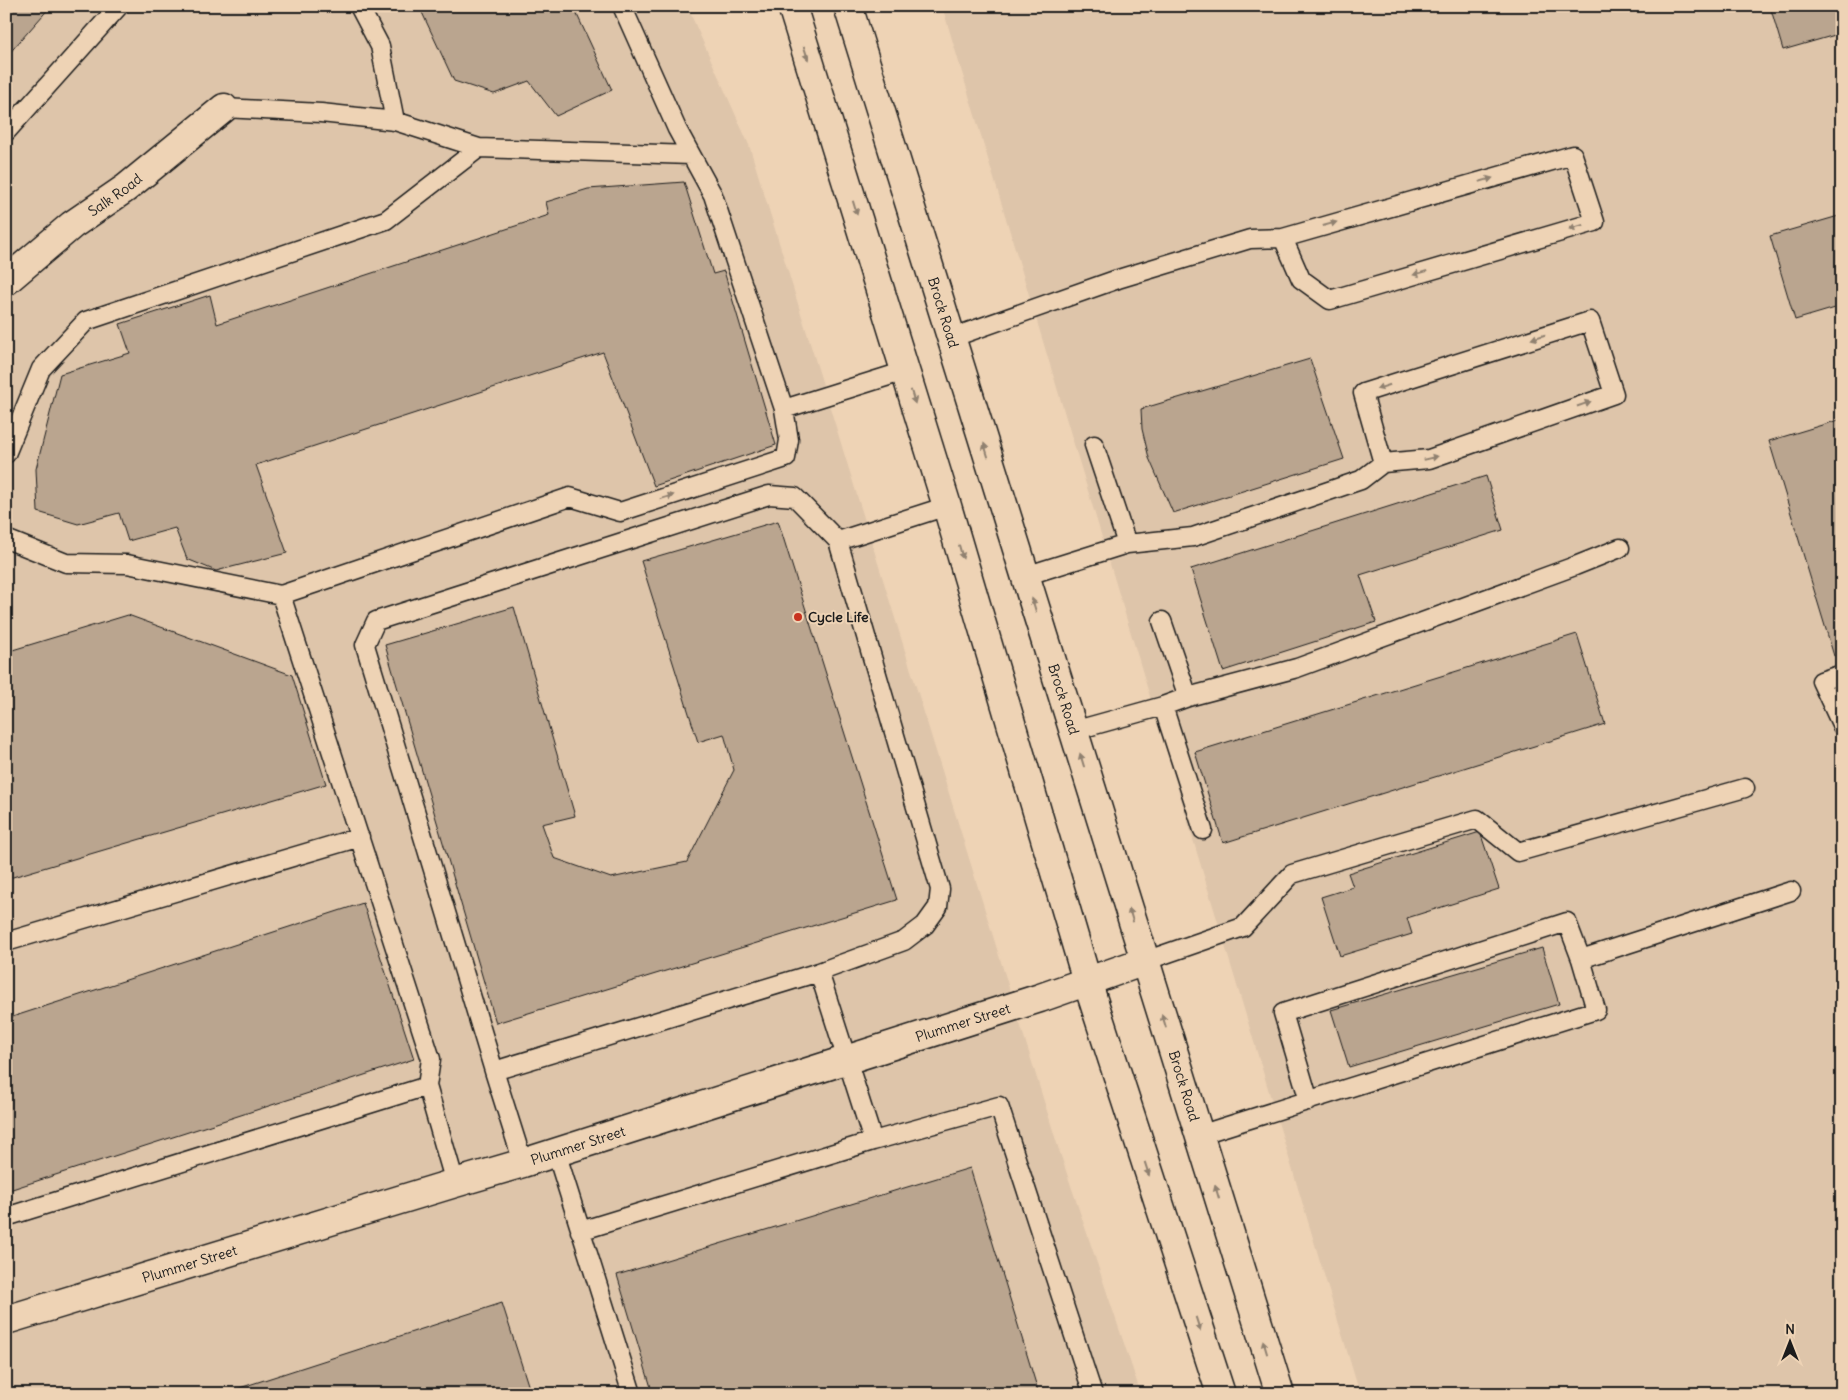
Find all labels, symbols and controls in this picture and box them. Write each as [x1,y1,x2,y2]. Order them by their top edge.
one-way arrow [803,45,811,60]
street label: Salk Road [84,170,146,220]
one-way arrow [1478,175,1493,183]
one-way arrow [851,201,859,216]
one-way arrow [1322,220,1337,228]
one-way arrow [1568,224,1583,232]
one-way arrow [1412,270,1427,278]
street label: Brock Road [924,275,963,350]
one-way arrow [1530,334,1545,342]
one-way arrow [1375,383,1390,391]
one-way arrow [910,389,917,404]
one-way arrow [1577,400,1592,407]
one-way arrow [981,442,989,457]
one-way arrow [1424,454,1439,462]
one-way arrow [659,493,674,500]
one-way arrow [957,545,965,560]
one-way arrow [1029,597,1037,612]
place label: Cycle Life [808,608,869,626]
marker: Cycle Life [792,611,804,623]
street label: Brock Road [1044,662,1083,737]
one-way arrow [1078,752,1086,767]
one-way arrow [1126,907,1134,922]
street label: Plummer Street [913,999,1013,1046]
one-way arrow [1159,1014,1167,1029]
street label: Brock Road [1165,1048,1204,1123]
street label: Plummer Street [528,1122,628,1169]
one-way arrow [1144,1162,1151,1177]
one-way arrow [1213,1184,1221,1199]
street label: Plummer Street [140,1241,240,1287]
one-way arrow [1195,1316,1202,1331]
north arrow [1766,1318,1816,1368]
text: N [1785,1320,1795,1338]
one-way arrow [1261,1340,1269,1355]

